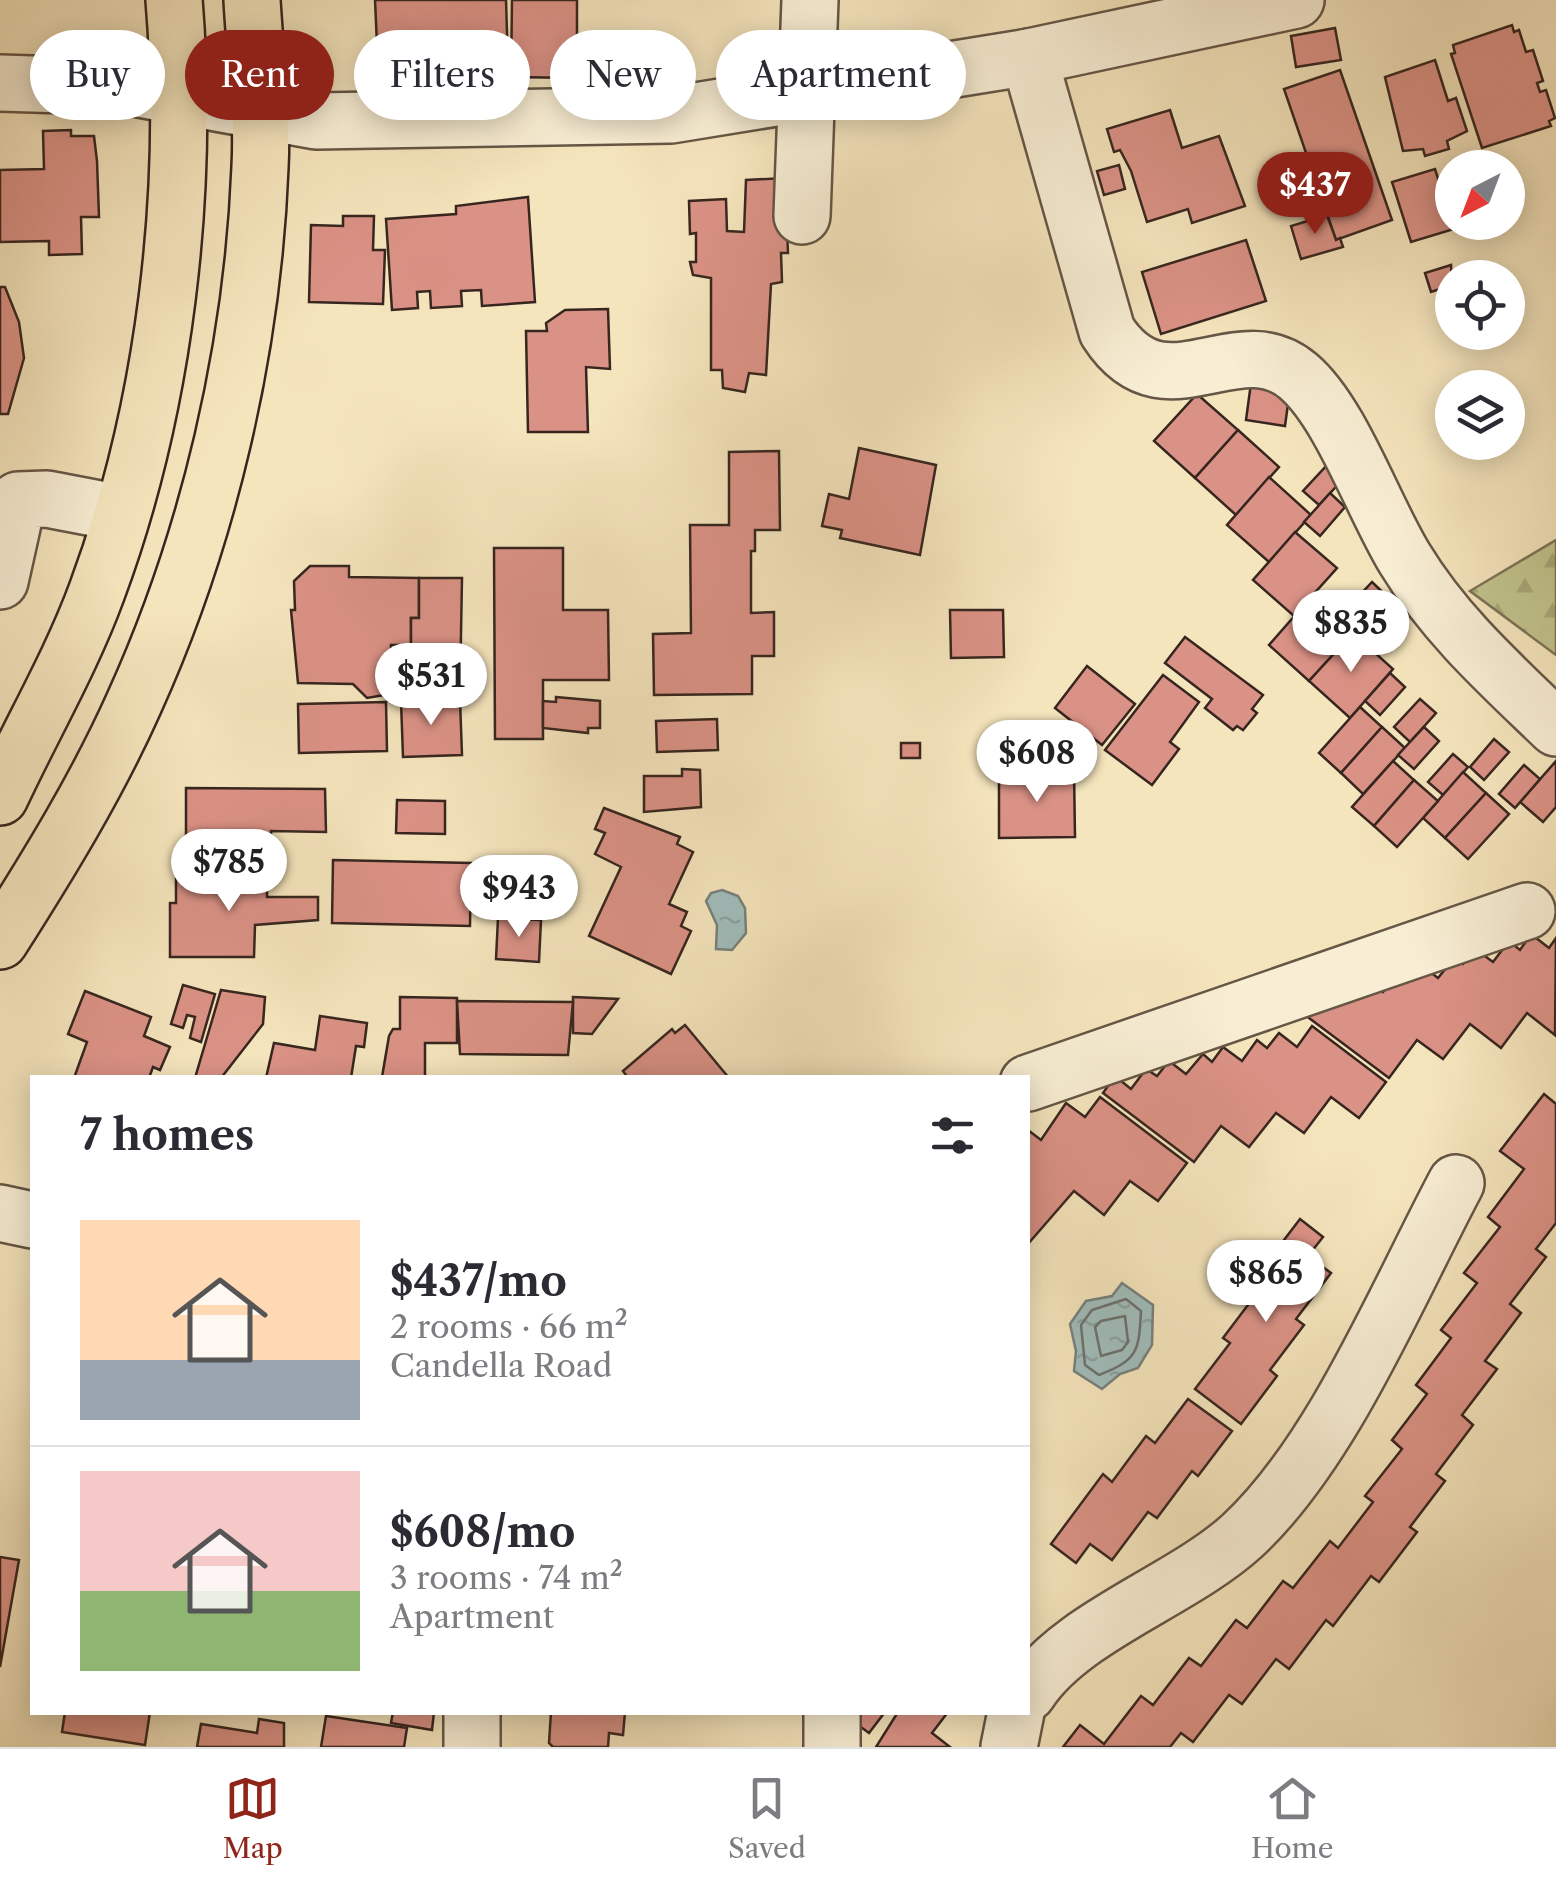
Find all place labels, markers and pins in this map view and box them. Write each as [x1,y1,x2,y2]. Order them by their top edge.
pin: $437 [1256,152,1374,237]
pin: $835 [1292,590,1410,675]
pin: $531 [372,643,490,728]
pin: $608 [978,720,1096,805]
pin: $785 [170,829,288,914]
pin: $943 [460,855,578,940]
pin: $865 [1207,1240,1325,1325]

